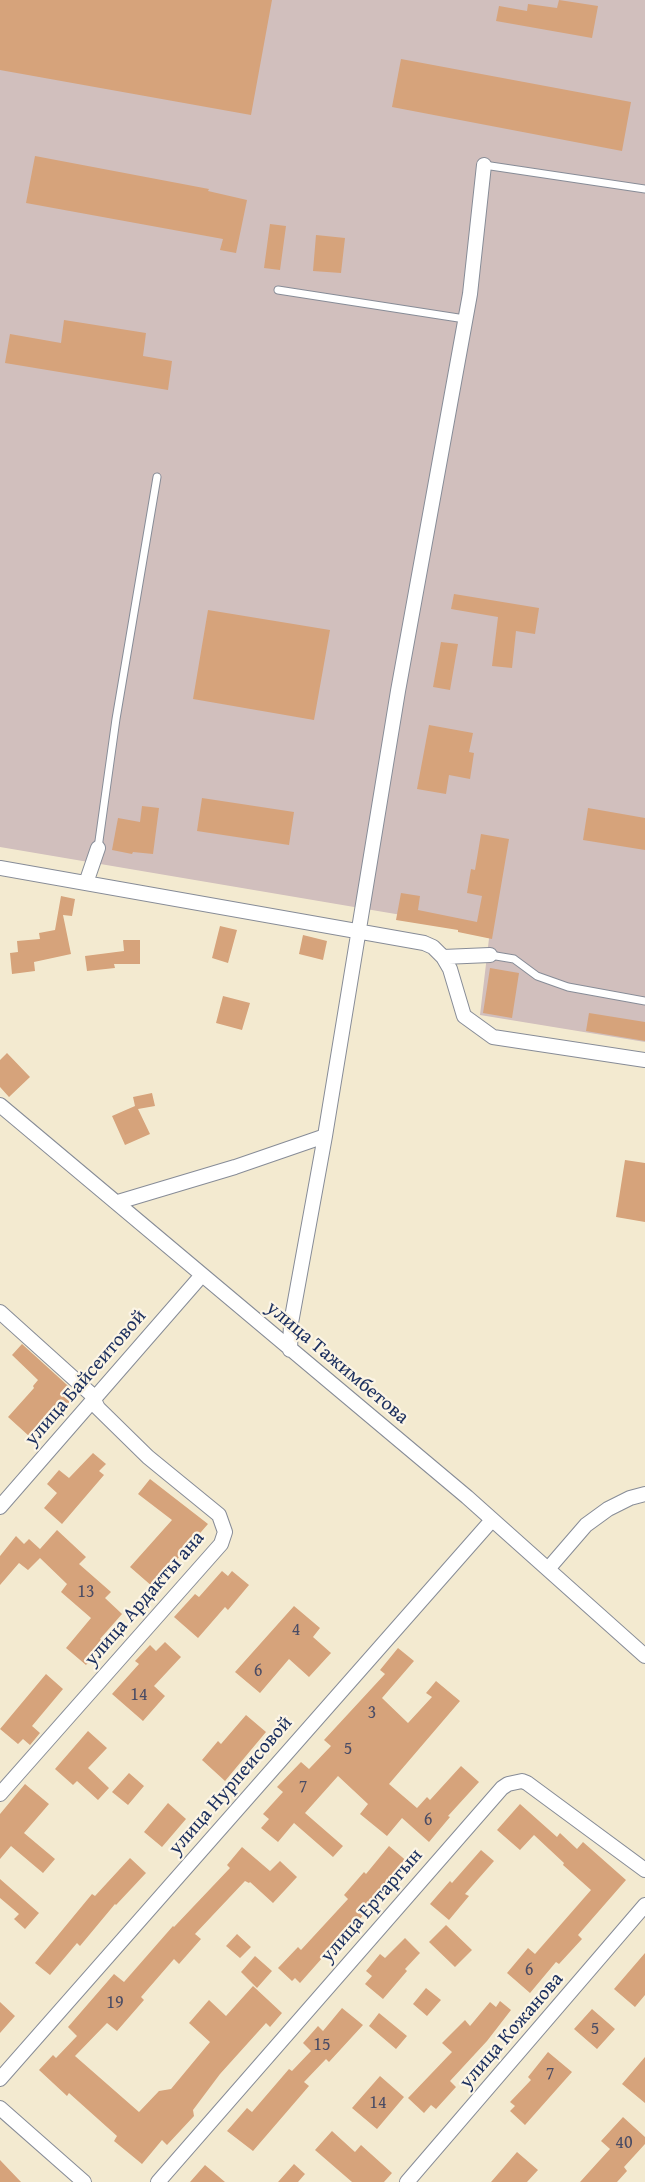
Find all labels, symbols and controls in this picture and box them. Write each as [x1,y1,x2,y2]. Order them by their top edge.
street label: улица Тажимбетова [261,1296,413,1430]
street label: улица Байсеитовой [20,1305,152,1451]
street label: улица Ардакты ана [80,1527,210,1671]
house number: 13 [77,1581,95,1603]
house number: 4 [292,1619,300,1641]
house number: 6 [254,1660,262,1682]
house number: 14 [130,1684,148,1706]
house number: 3 [368,1702,376,1724]
street label: улица Нурпеисовой [164,1712,298,1860]
house number: 5 [344,1738,352,1760]
house number: 7 [299,1776,307,1798]
house number: 6 [424,1809,432,1831]
street label: улица Ертаргын [316,1844,428,1968]
house number: 6 [525,1959,533,1981]
street label: улица Кожанова [455,1968,569,2094]
house number: 19 [106,1992,124,2014]
house number: 5 [591,2018,599,2040]
house number: 15 [313,2034,331,2056]
house number: 7 [546,2063,554,2085]
house number: 14 [369,2092,387,2114]
house number: 40 [615,2132,633,2154]

